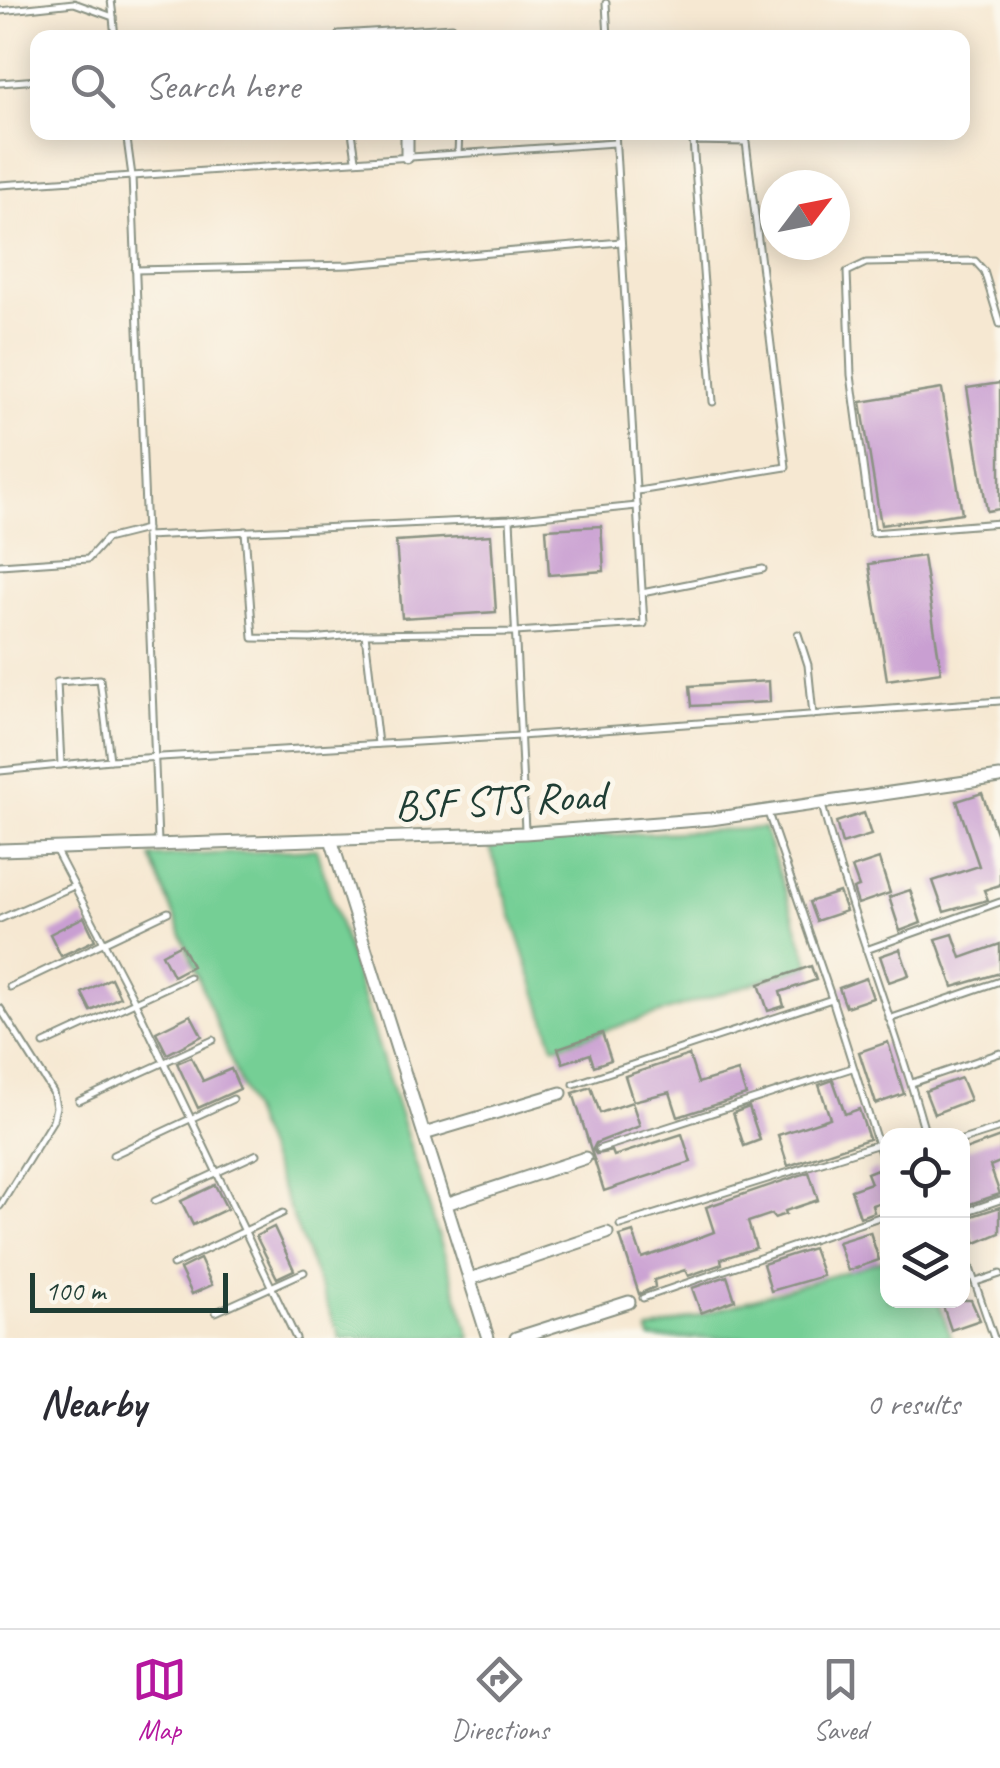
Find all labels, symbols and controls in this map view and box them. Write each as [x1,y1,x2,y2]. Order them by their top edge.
search box [30,30,970,140]
icon: search [65,58,120,113]
text: Search here [145,62,300,109]
north arrow [760,170,850,260]
street label: BSF STS Road [393,768,613,832]
map controls [880,1128,970,1308]
button: locate [880,1128,970,1218]
button: layers [880,1218,970,1308]
scale bar [30,1268,228,1312]
text: 100 m [45,1273,105,1308]
text: Nearby [40,1377,146,1430]
text: 0 results [866,1383,960,1424]
tab: Map [132,1652,187,1747]
tab: Directions [451,1652,549,1747]
tab: Saved [813,1652,868,1747]

